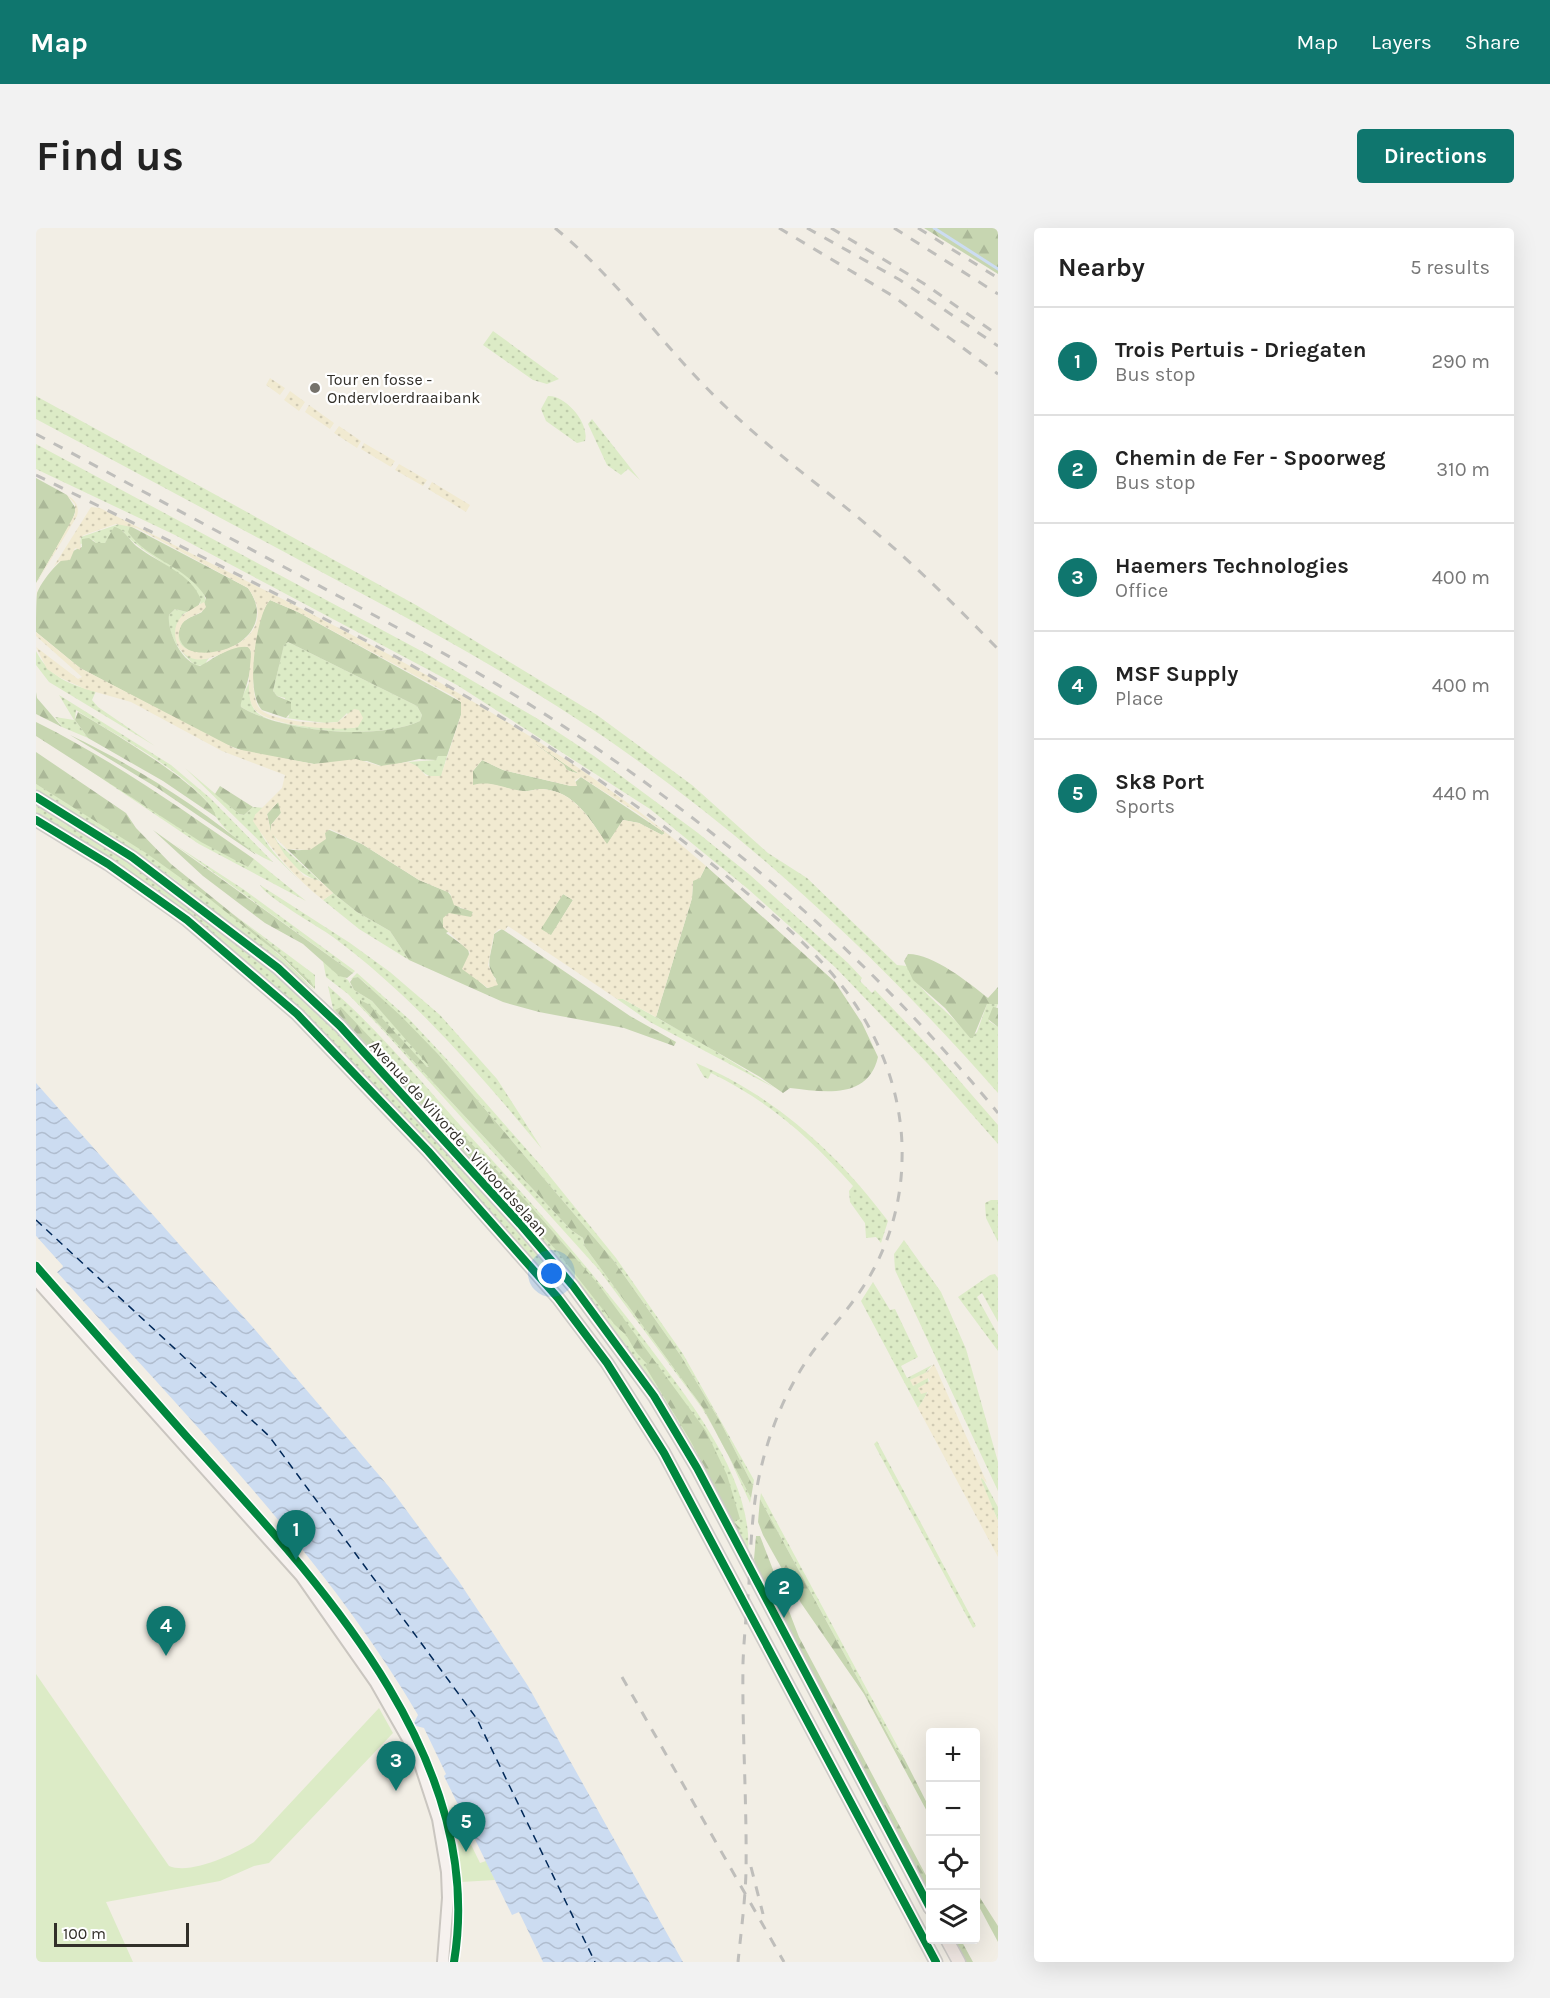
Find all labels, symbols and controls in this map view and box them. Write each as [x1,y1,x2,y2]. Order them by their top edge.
text: Map [30,26,88,59]
text: Map [1296,30,1338,54]
text: Layers [1371,30,1432,54]
text: Share [1465,30,1520,54]
button: Directions [1357,129,1514,183]
text: Find us [36,131,184,181]
text: Nearby [1058,252,1145,283]
text: 5 results [1410,256,1490,279]
text: Trois Pertuis - Driegaten [1115,337,1366,363]
text: 1 [1074,350,1081,373]
text: 290 m [1431,350,1490,373]
text: Bus stop [1115,363,1195,386]
place label: Tour en fosse - Ondervloerdraaibank [327,370,480,407]
marker: Tour en fosse - Ondervloerdraaibank [308,381,322,395]
text: Chemin de Fer - Spoorweg [1115,445,1386,471]
text: 2 [1071,458,1084,481]
text: 310 m [1436,458,1490,481]
text: Bus stop [1115,471,1195,494]
text: Haemers Technologies [1115,553,1349,579]
text: 3 [1071,566,1084,589]
text: 400 m [1432,566,1490,589]
text: Office [1115,579,1168,602]
text: MSF Supply [1115,661,1238,687]
text: 4 [1072,674,1083,697]
text: 400 m [1432,674,1490,697]
text: Place [1115,687,1163,710]
text: Sk8 Port [1115,769,1204,795]
text: 5 [1072,782,1083,805]
text: 440 m [1432,782,1490,805]
text: Sports [1115,795,1175,818]
street label: Avenue de Vilvorde - Vilvoordselaan [366,1036,552,1240]
your location [537,1259,566,1288]
pin: 1 [276,1510,316,1560]
pin: 2 [764,1568,804,1618]
pin: 4 [146,1606,186,1656]
map controls [926,1728,980,1944]
button: + [926,1728,980,1782]
pin: 3 [376,1742,416,1791]
button: − [926,1782,980,1836]
pin: 5 [446,1802,486,1852]
button: locate [926,1836,980,1890]
button: layers [926,1890,980,1944]
scale bar [54,1920,189,1948]
text: 100 m [63,1924,106,1943]

